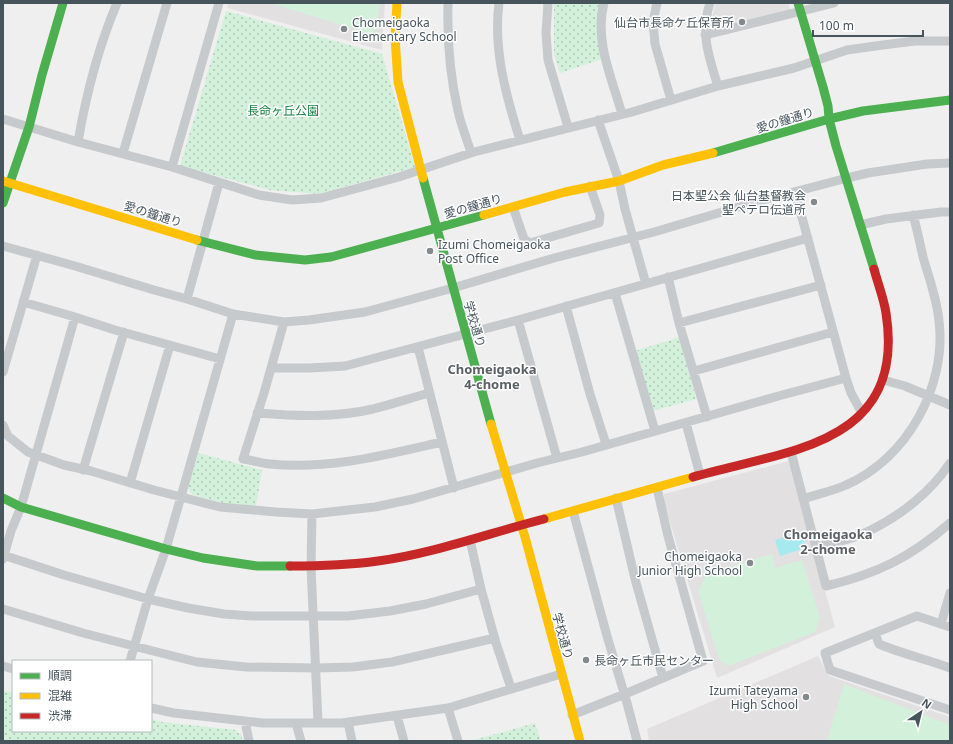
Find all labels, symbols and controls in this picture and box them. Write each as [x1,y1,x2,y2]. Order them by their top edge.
scale bar [813,12,923,38]
place label: Chomeigaoka Elementary School [352,14,457,45]
place label: 仙台市長命ケ丘保育所 [614,14,734,31]
marker: 仙台市長命ケ丘保育所 [737,17,747,27]
text: 100 m [819,17,854,34]
marker: Chomeigaoka Elementary School [339,24,349,34]
park label: 長命ヶ丘公園 [247,102,319,119]
street label: 愛の鐘通り [754,103,816,137]
place label: 日本聖公会 仙台基督教会 聖ペテロ伝道所 [671,187,806,218]
street label: 愛の鐘通り [442,190,504,222]
street label: 愛の鐘通り [122,197,184,231]
marker: 日本聖公会 仙台基督教会 聖ペテロ伝道所 [809,197,819,207]
place label: Izumi Chomeigaoka Post Office [438,236,550,267]
marker: Izumi Chomeigaoka Post Office [425,246,435,256]
street label: 学校通り [460,299,490,349]
district label: Chomeigaoka 4-chome [447,360,537,393]
district label: Chomeigaoka 2-chome [783,525,873,558]
place label: Chomeigaoka Junior High School [637,548,742,579]
marker: Chomeigaoka Junior High School [745,558,755,568]
street label: 学校通り [549,611,577,661]
place label: 長命ヶ丘市民センター [594,652,714,669]
marker: 長命ヶ丘市民センター [581,655,591,665]
legend [12,660,152,732]
text: 順調 [48,667,72,684]
place label: Izumi Tateyama High School [709,682,798,713]
text: 混雑 [48,687,72,704]
marker: Izumi Tateyama High School [801,692,811,702]
north arrow [901,692,941,732]
text: N [919,695,935,712]
text: 渋滞 [48,707,72,724]

